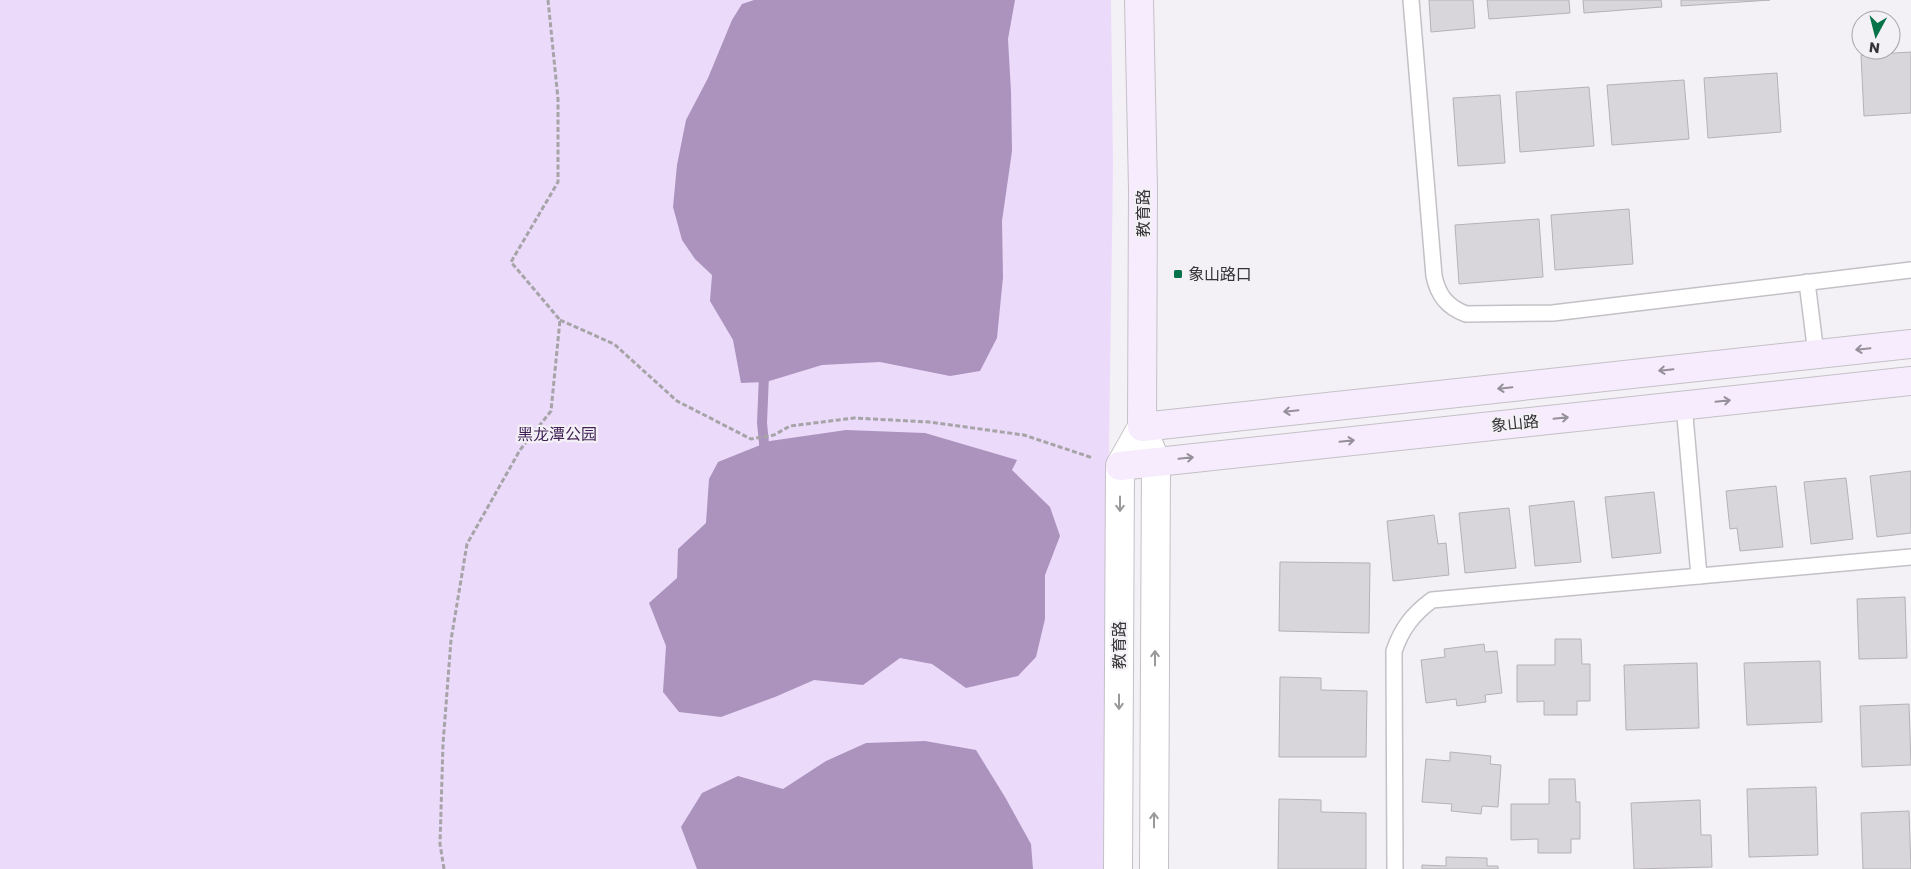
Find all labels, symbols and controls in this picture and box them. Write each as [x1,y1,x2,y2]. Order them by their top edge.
north arrow [1851,10,1901,60]
text: N [1868,37,1881,58]
street label: 教育路 [1132,189,1155,237]
place label: 象山路口 [1188,263,1252,286]
marker: 象山路口 [1172,268,1184,280]
one-way arrow [1855,344,1871,354]
one-way arrow [1658,365,1674,375]
one-way arrow [1497,383,1513,393]
one-way arrow [1714,396,1730,406]
one-way arrow [1283,406,1299,416]
street label: 象山路 [1490,410,1540,437]
one-way arrow [1553,413,1569,423]
park label: 黑龙潭公园 [517,423,597,446]
one-way arrow [1339,436,1355,446]
one-way arrow [1177,454,1193,463]
one-way arrow [1115,496,1125,512]
street label: 教育路 [1108,621,1131,669]
one-way arrow [1150,650,1160,666]
one-way arrow [1114,694,1124,710]
one-way arrow [1149,813,1159,829]

